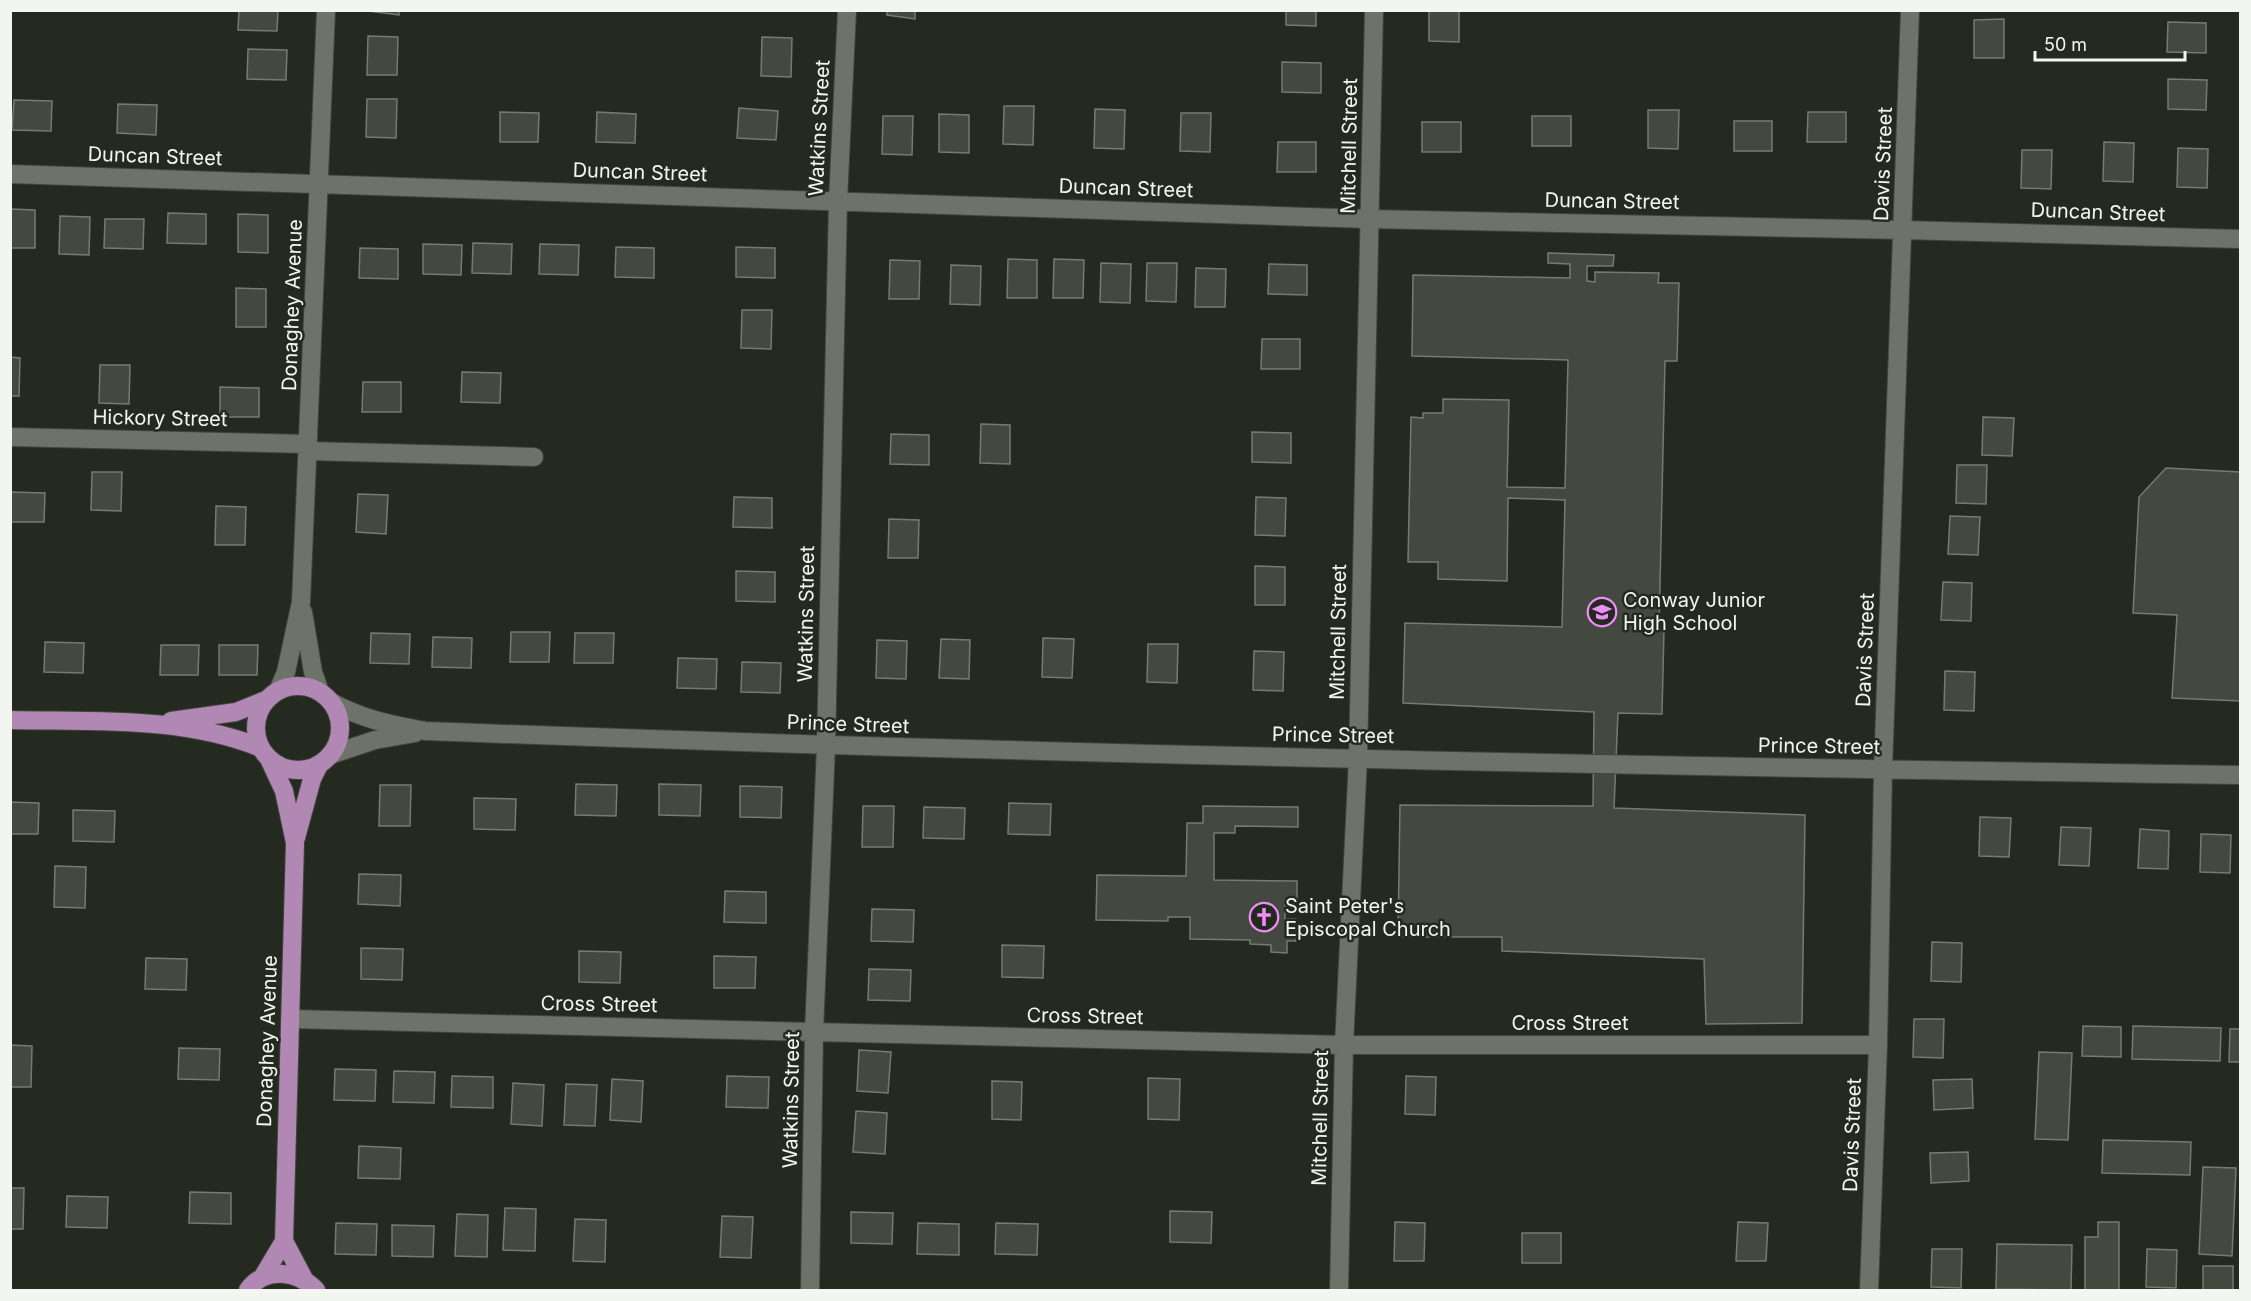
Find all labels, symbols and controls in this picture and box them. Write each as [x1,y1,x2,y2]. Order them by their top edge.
scale bar [2035,24,2185,62]
text: 50 m [2044,34,2087,55]
street label: Watkins Street [803,59,835,197]
street label: Mitchell Street [1336,77,1362,214]
street label: Davis Street [1869,106,1897,221]
street label: Duncan Street [87,142,223,170]
street label: Duncan Street [572,158,708,186]
street label: Duncan Street [1058,174,1194,202]
street label: Duncan Street [1544,188,1680,214]
street label: Duncan Street [2030,198,2166,226]
street label: Donaghey Avenue [277,219,307,391]
street label: Hickory Street [92,405,228,431]
street label: Watkins Street [793,545,819,683]
street label: Mitchell Street [1325,563,1351,700]
place label: Conway Junior High School [1623,588,1765,635]
street label: Davis Street [1851,592,1879,707]
school or university icon: Conway Junior High School [1586,596,1618,628]
street label: Prince Street [786,710,910,738]
street label: Prince Street [1272,722,1395,748]
street label: Prince Street [1758,733,1881,759]
place label: Saint Peter's Episcopal Church [1285,894,1451,941]
church icon: Saint Peter's Episcopal Church [1248,901,1280,933]
street label: Donaghey Avenue [252,955,282,1127]
street label: Cross Street [540,991,658,1017]
street label: Cross Street [1026,1003,1144,1029]
street label: Cross Street [1512,1011,1629,1035]
street label: Watkins Street [778,1031,804,1169]
street label: Mitchell Street [1307,1049,1333,1186]
street label: Davis Street [1838,1077,1866,1192]

